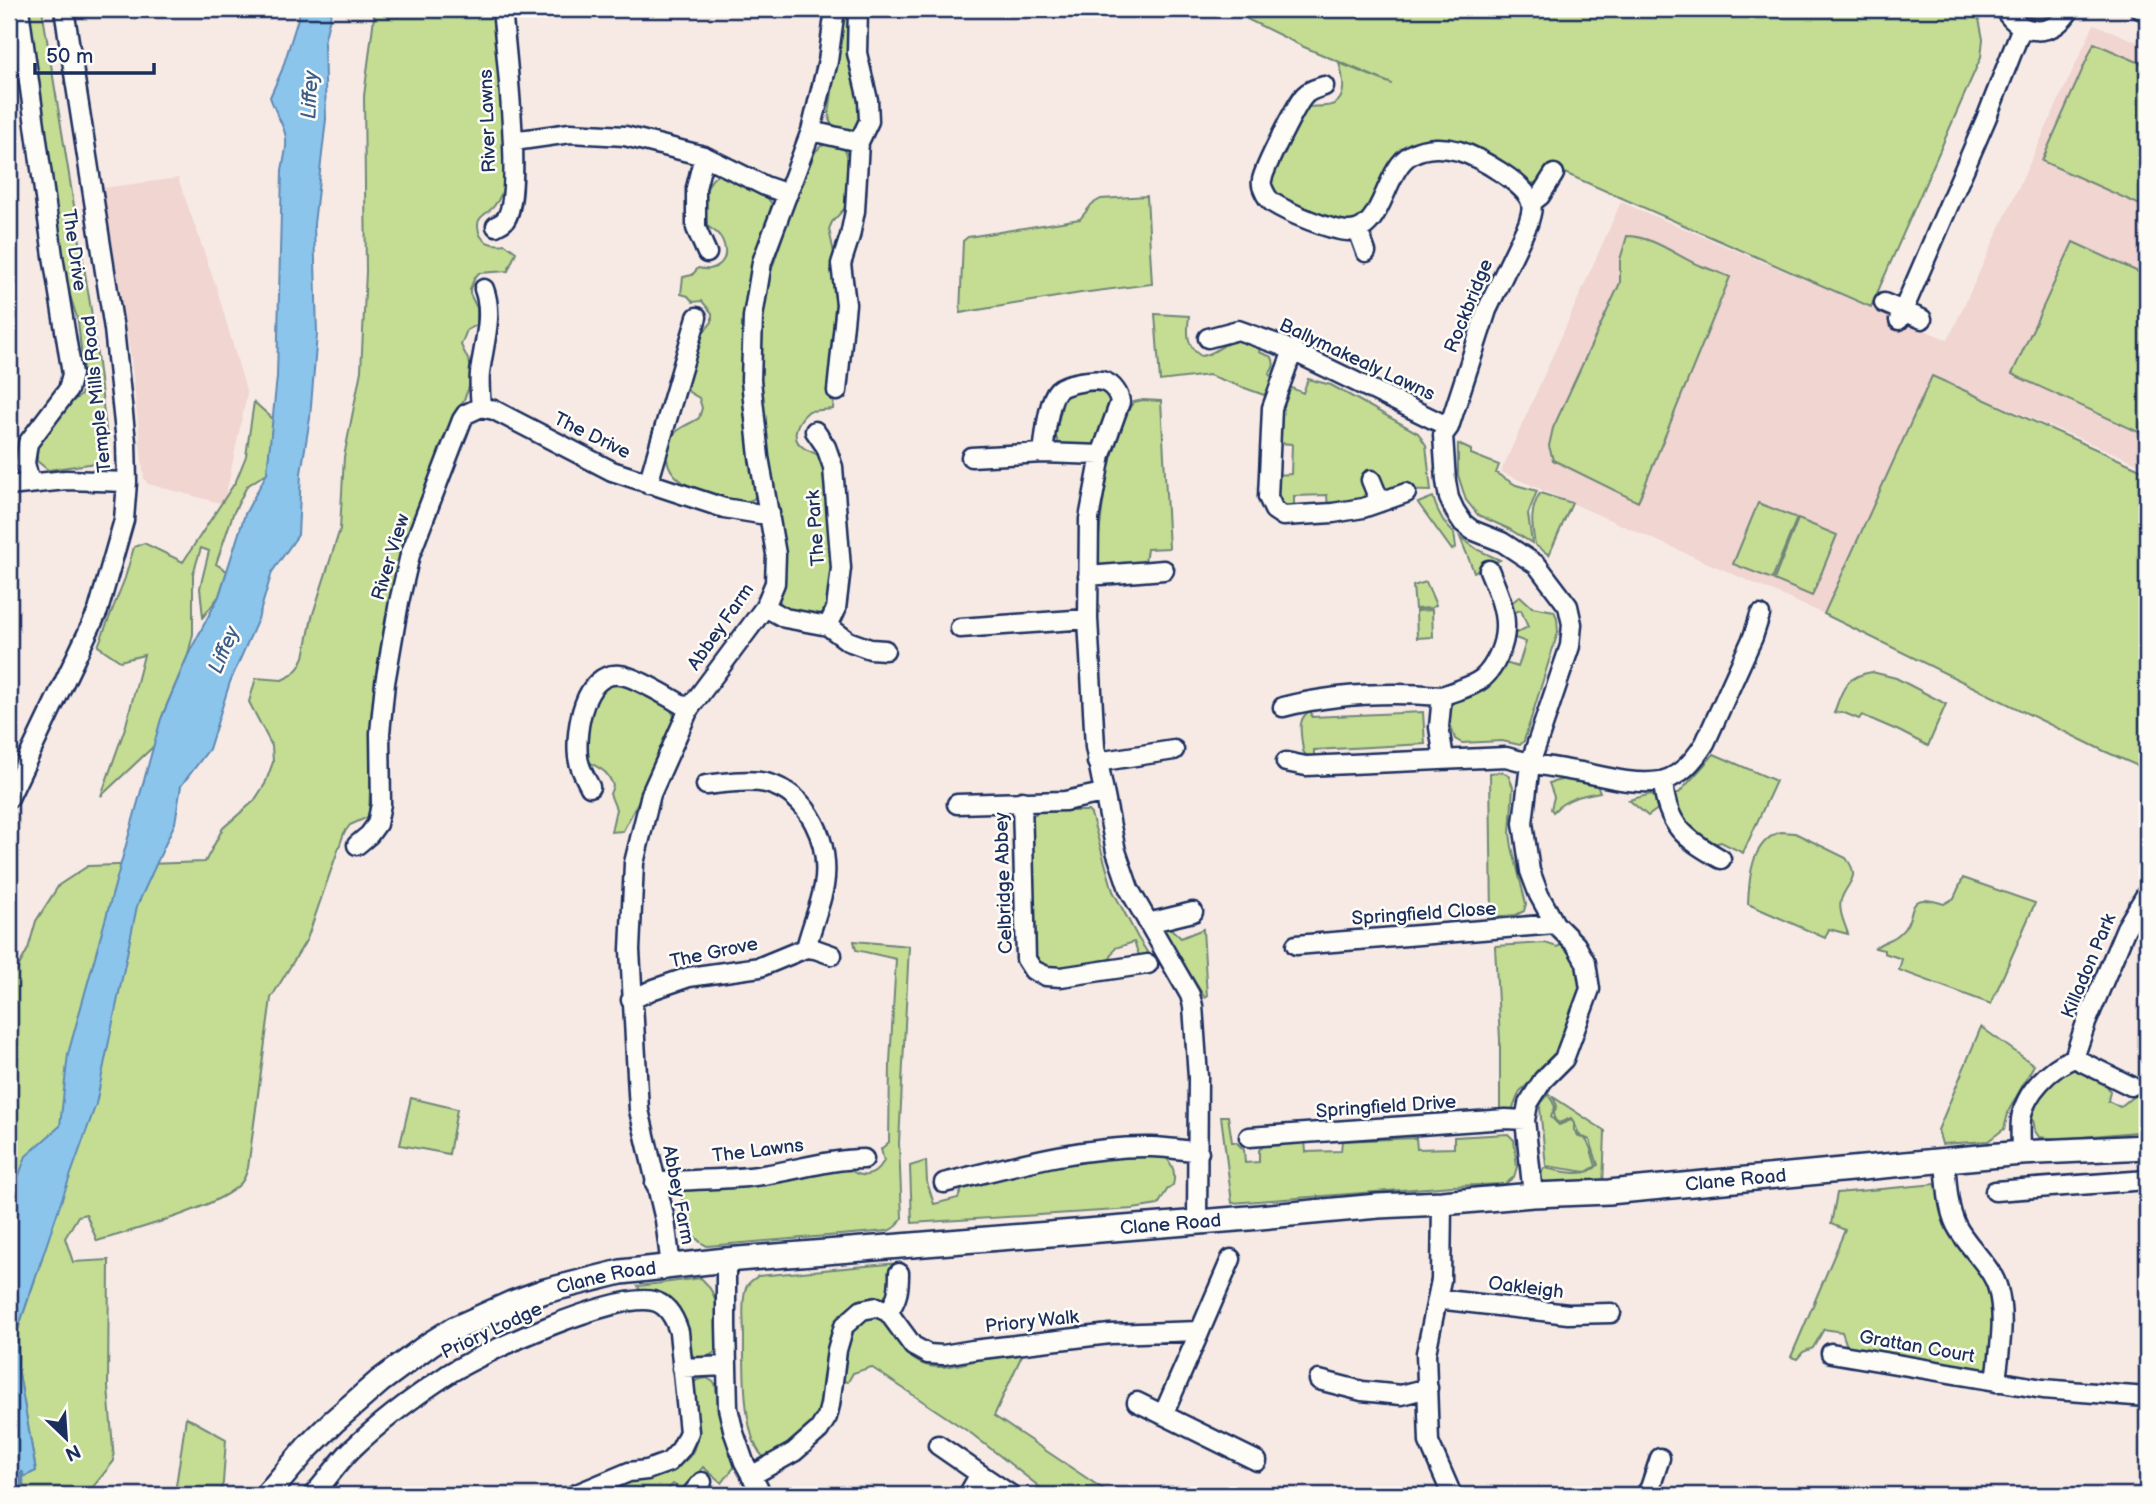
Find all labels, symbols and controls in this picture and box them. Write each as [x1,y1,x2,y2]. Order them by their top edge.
scale bar [35,32,154,76]
text: 50 m [46,44,93,69]
water label: Liffey [296,69,324,120]
street label: River Lawns [475,69,501,173]
street label: The Drive [57,208,91,292]
street label: Rockbridge [1440,256,1498,356]
street label: Temple Mills Road [77,314,117,474]
street label: Ballymakealy Lawns [1276,314,1438,406]
street label: The Drive [550,408,634,464]
street label: The Park [802,489,830,567]
street label: River View [367,511,415,603]
street label: Abbey Farm [683,579,759,675]
water label: Liffey [203,622,245,677]
street label: Celbridge Abbey [990,811,1018,954]
street label: Springfield Close [1351,897,1497,931]
street label: Killadon Park [2057,910,2122,1022]
street label: The Grove [668,932,760,974]
street label: Springfield Drive [1315,1091,1457,1123]
street label: The Lawns [711,1134,805,1168]
street label: Abbey Farm [657,1143,699,1247]
street label: Clane Road [1684,1164,1787,1196]
street label: Clane Road [1119,1209,1222,1240]
street label: Clane Road [554,1257,657,1299]
street label: Oakleigh [1487,1272,1565,1304]
street label: Priory Lodge [438,1298,546,1364]
street label: Priory Walk [984,1306,1081,1338]
street label: Grattan Court [1857,1326,1977,1368]
north arrow [32,1402,102,1472]
text: N [61,1439,84,1465]

